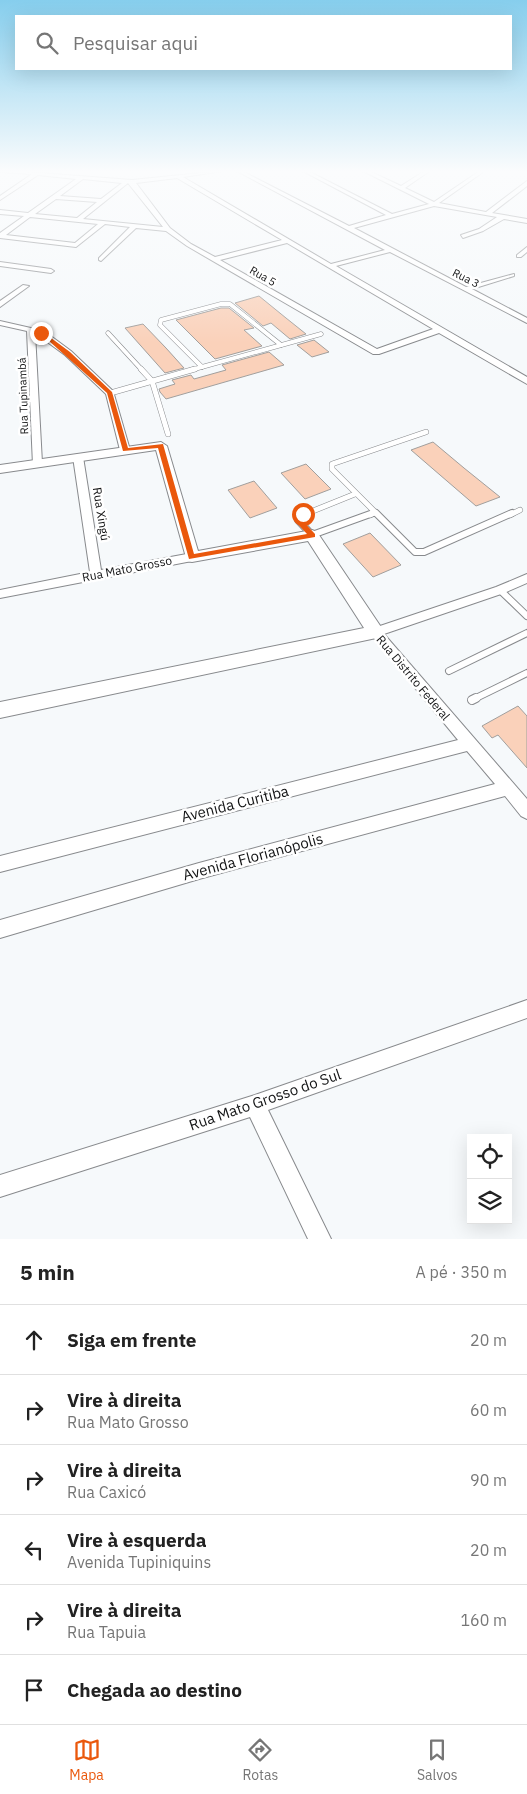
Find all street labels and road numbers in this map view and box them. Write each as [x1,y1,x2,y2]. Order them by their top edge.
street label: Rua 5 [247,263,279,289]
street label: Rua 3 [450,265,482,291]
street label: Rua Tupinambá [15,357,31,435]
street label: Rua Xingú [90,486,113,542]
street label: Rua Mato Grosso [81,552,173,585]
street label: Rua Distrito Federal [373,632,453,723]
street label: Avenida Curitiba [179,781,291,826]
street label: Avenida Florianópolis [181,829,325,884]
street label: Rua Mato Grosso do Sul [186,1065,343,1135]

